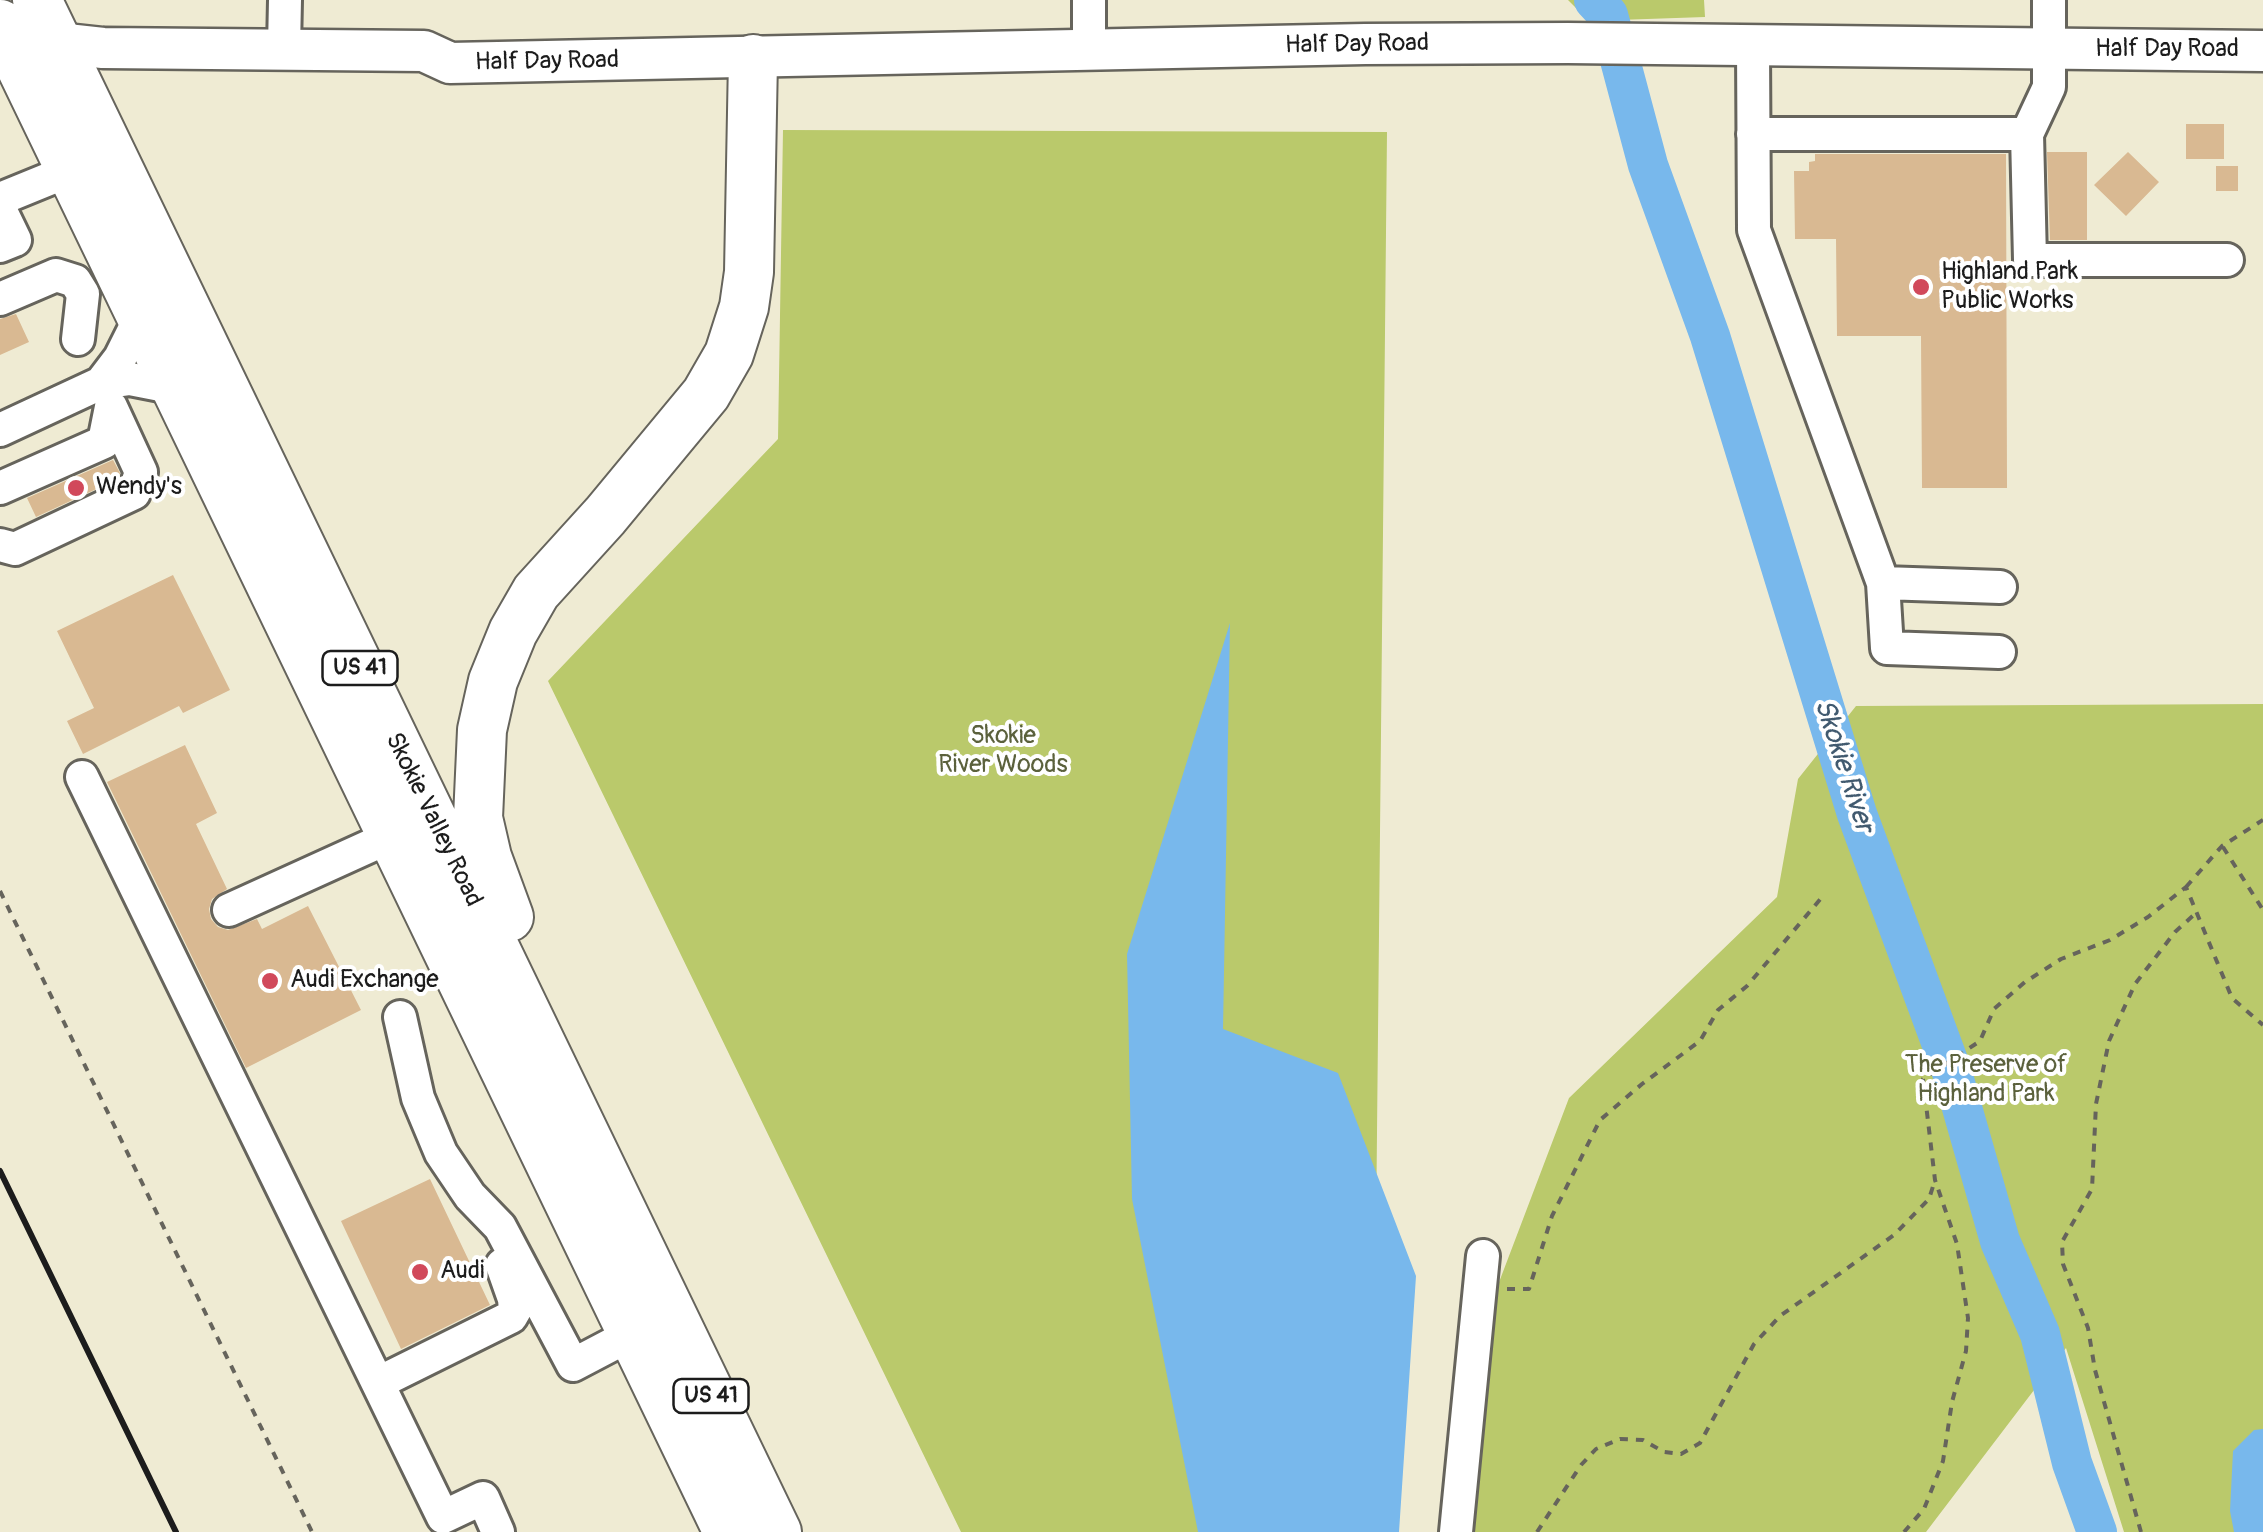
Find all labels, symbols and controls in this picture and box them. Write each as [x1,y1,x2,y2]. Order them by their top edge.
street label: Half Day Road [1285,29,1429,61]
street label: Half Day Road [2095,35,2239,65]
street label: Half Day Road [475,46,619,78]
place label: Highland Park Public Works [1941,258,2078,317]
marker: Highland Park Public Works [1910,276,1932,298]
place label: Wendy's [96,473,182,503]
marker: Wendy's [65,477,87,499]
road number: US 41 [322,651,398,685]
water label: Skokie River [1806,695,1880,837]
park label: Skokie River Woods [938,722,1068,781]
street label: Skokie Valley Road [378,728,488,912]
place label: Audi Exchange [290,966,439,996]
marker: Audi Exchange [259,970,281,992]
park label: The Preserve of Highland Park [1905,1051,2067,1110]
place label: Audi [440,1257,484,1287]
marker: Audi [409,1261,431,1283]
road number: US 41 [674,1379,748,1413]

